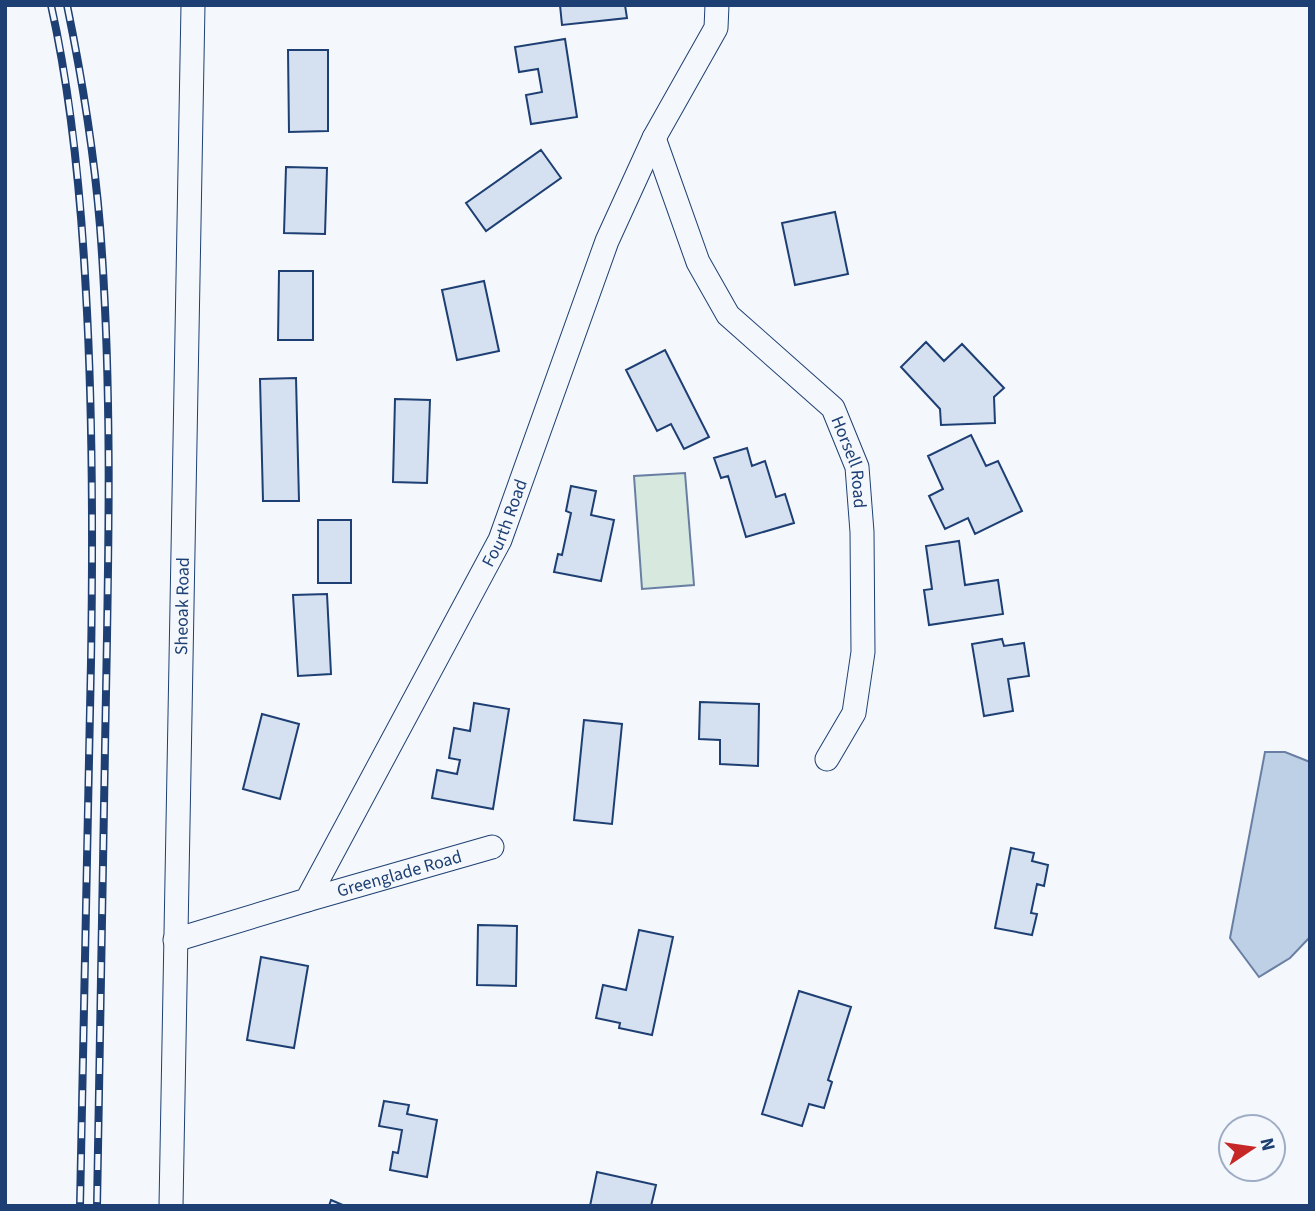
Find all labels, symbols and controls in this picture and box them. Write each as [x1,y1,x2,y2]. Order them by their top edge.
street label: Horsell Road [825,412,872,509]
street label: Fourth Road [476,476,534,571]
street label: Sheoak Road [169,557,196,655]
street label: Greenglade Road [334,844,465,904]
north arrow [1217,1113,1287,1183]
text: N [1253,1135,1282,1154]

